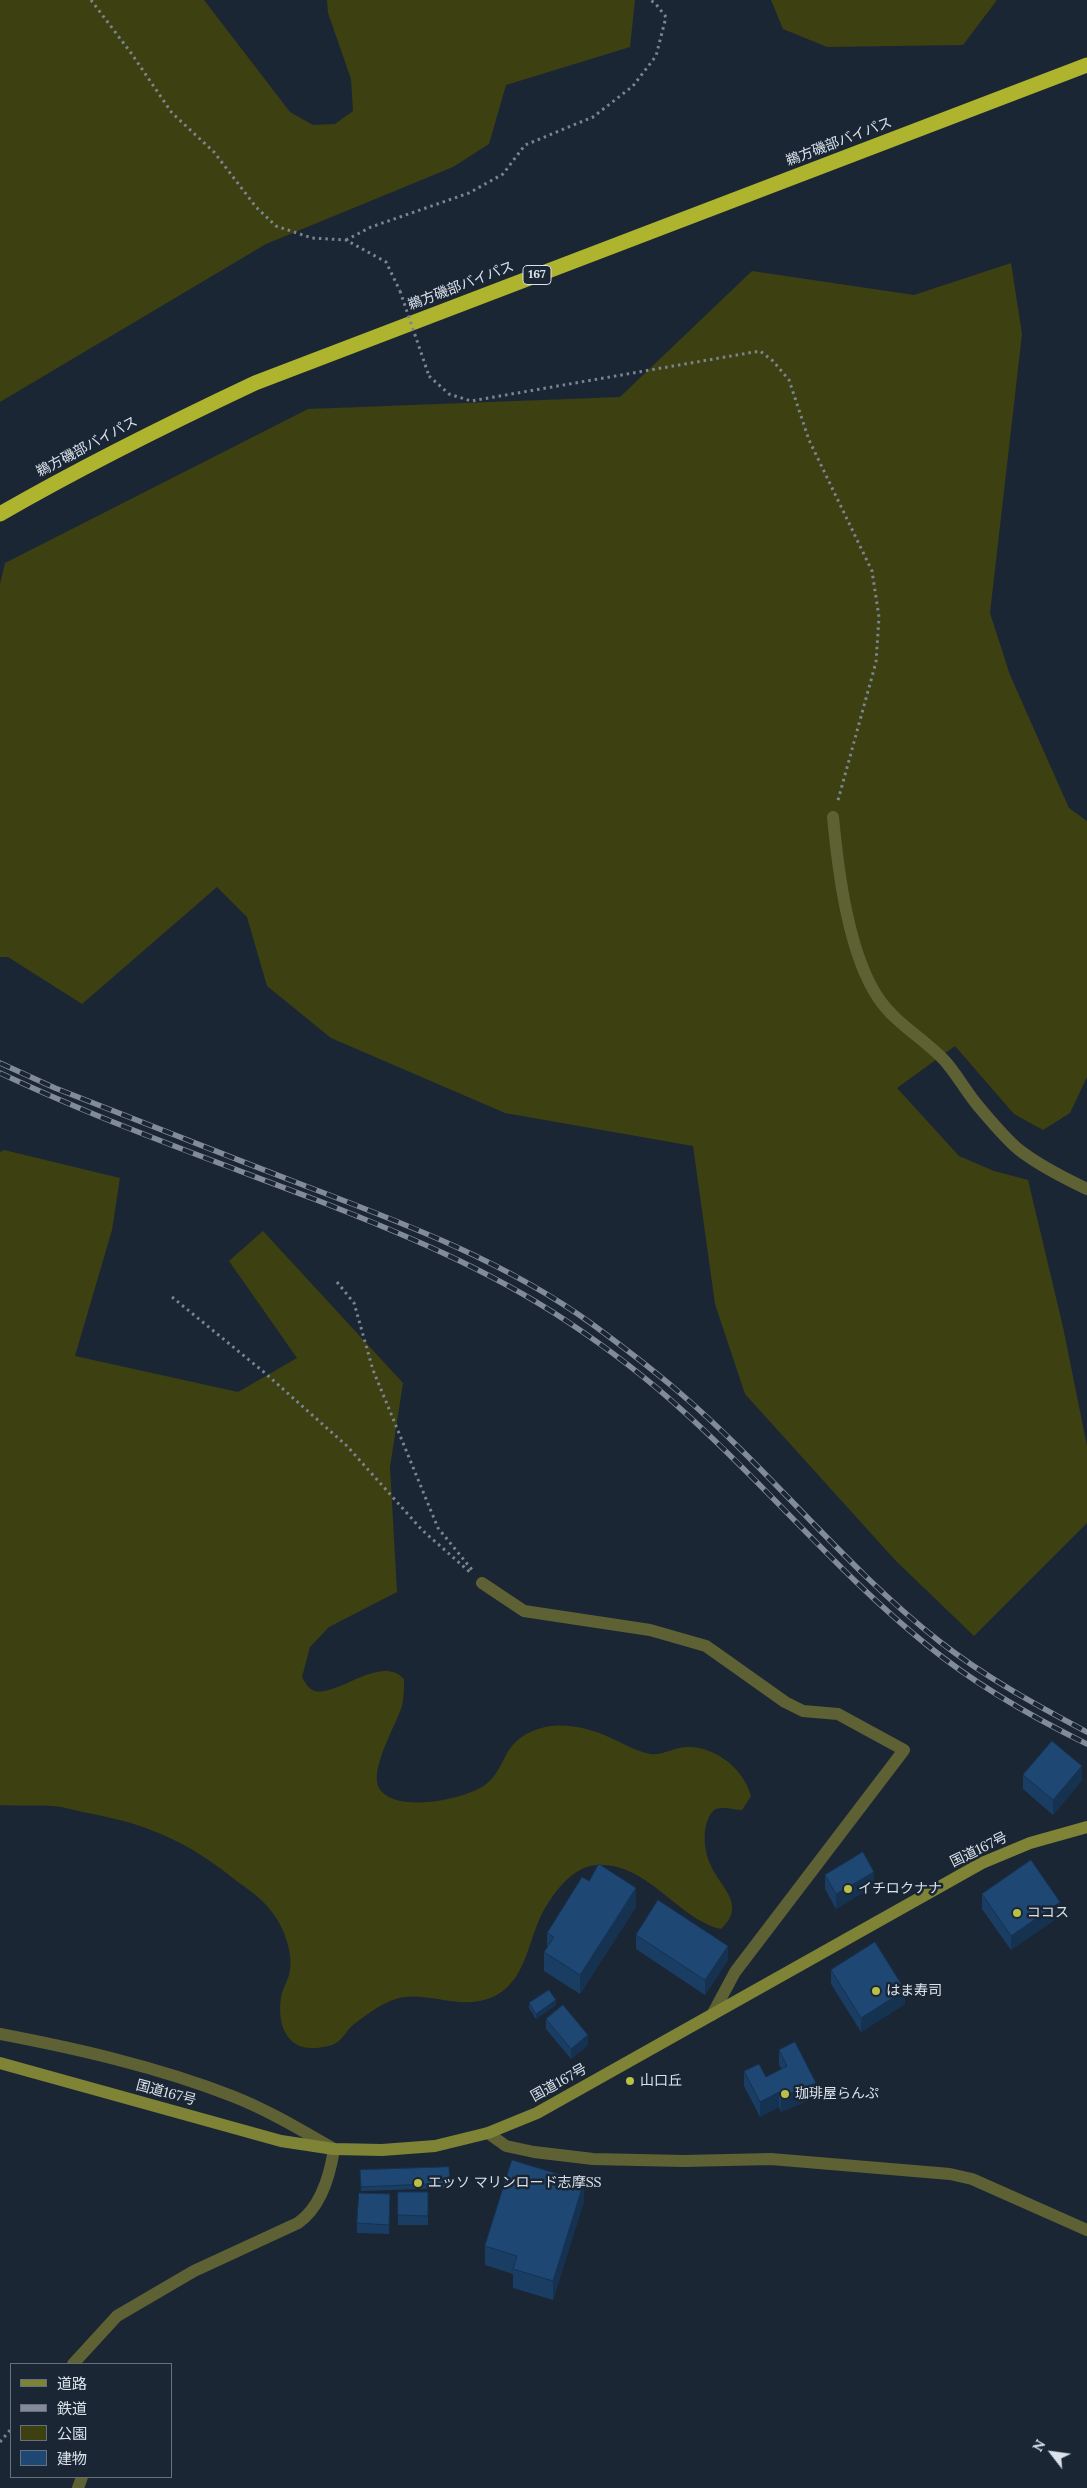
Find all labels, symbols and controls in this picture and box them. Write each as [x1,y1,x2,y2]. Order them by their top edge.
street label: 鵜方磯部バイパス [784,114,894,170]
street label: 鵜方磯部バイパス [406,258,516,314]
road number: 167 [523,266,551,284]
street label: 鵜方磯部バイパス [34,413,140,481]
street label: 国道167号 [948,1829,1010,1871]
place label: イチロクナナ [858,1881,942,1897]
marker: イチロクナナ [842,1883,854,1895]
place label: ココス [1027,1905,1069,1921]
marker: ココス [1011,1907,1023,1919]
place label: はま寿司 [886,1983,942,1999]
marker: はま寿司 [870,1985,882,1997]
street label: 国道167号 [528,2061,590,2105]
place label: 山口丘 [640,2073,682,2089]
marker: 山口丘 [624,2075,636,2087]
street label: 国道167号 [134,2077,198,2109]
place label: 珈琲屋らんぷ [795,2086,879,2102]
marker: 珈琲屋らんぷ [779,2088,791,2100]
place label: エッソ マリンロード志摩SS [428,2175,602,2191]
marker: エッソ マリンロード志摩SS [412,2177,424,2189]
legend [10,2363,172,2478]
text: 道路 [57,2374,87,2393]
text: 鉄道 [57,2399,87,2418]
text: 公園 [57,2424,87,2443]
north arrow [1027,2428,1077,2478]
text: N [1029,2436,1050,2455]
text: 建物 [57,2449,87,2468]

